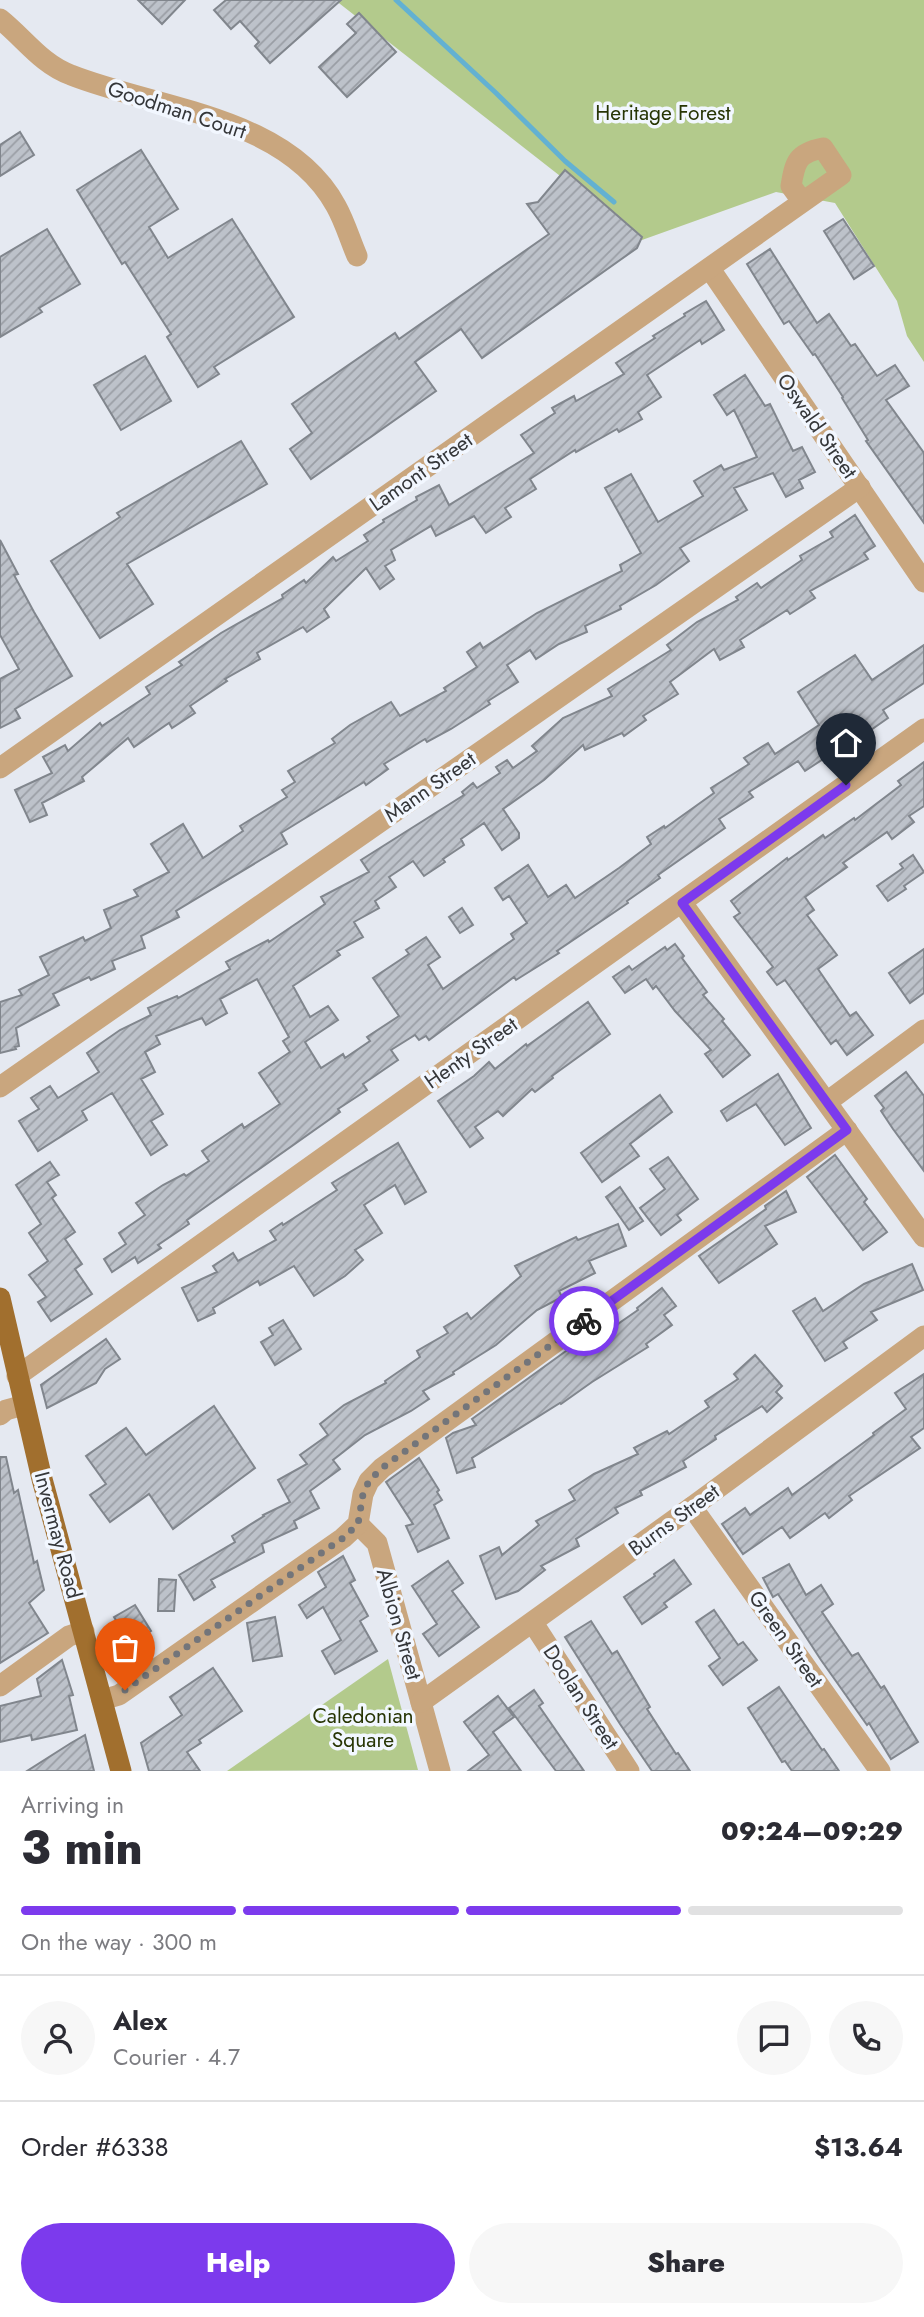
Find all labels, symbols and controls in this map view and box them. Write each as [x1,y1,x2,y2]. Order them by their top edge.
street label: Goodman Court [104,73,250,147]
park label: Heritage Forest [595,98,731,128]
street label: Oswald Street [770,367,864,485]
street label: Lamont Street [363,425,479,519]
pin [816,713,876,785]
icon: home [827,724,865,762]
street label: Mann Street [378,744,482,830]
street label: Henty Street [418,1010,524,1096]
courier [549,1286,619,1356]
icon: bike [565,1302,603,1340]
street label: Invermay Road [27,1468,89,1602]
street label: Burns Street [622,1477,726,1563]
street label: Albion Street [369,1565,429,1683]
street label: Green Street [742,1584,830,1694]
pin [95,1618,155,1690]
icon: bag [106,1629,144,1667]
street label: Doolan Street [536,1639,626,1755]
park label: Caledonian Square [312,1701,414,1755]
text: Arriving in [21,1788,124,1822]
text: 09:24–09:29 [721,1812,903,1850]
text: 3 min [21,1815,143,1881]
text: On the way · 300 m [21,1925,217,1959]
button: person [21,2001,95,2075]
button: chat [737,2001,811,2075]
button: phone [829,2001,903,2075]
text: Alex [113,2002,167,2040]
text: Courier · 4.7 [113,2040,240,2074]
text: Order #6338 [21,2128,169,2166]
text: $13.64 [814,2128,903,2166]
button: Help [21,2223,455,2303]
button: Share [469,2223,903,2303]

